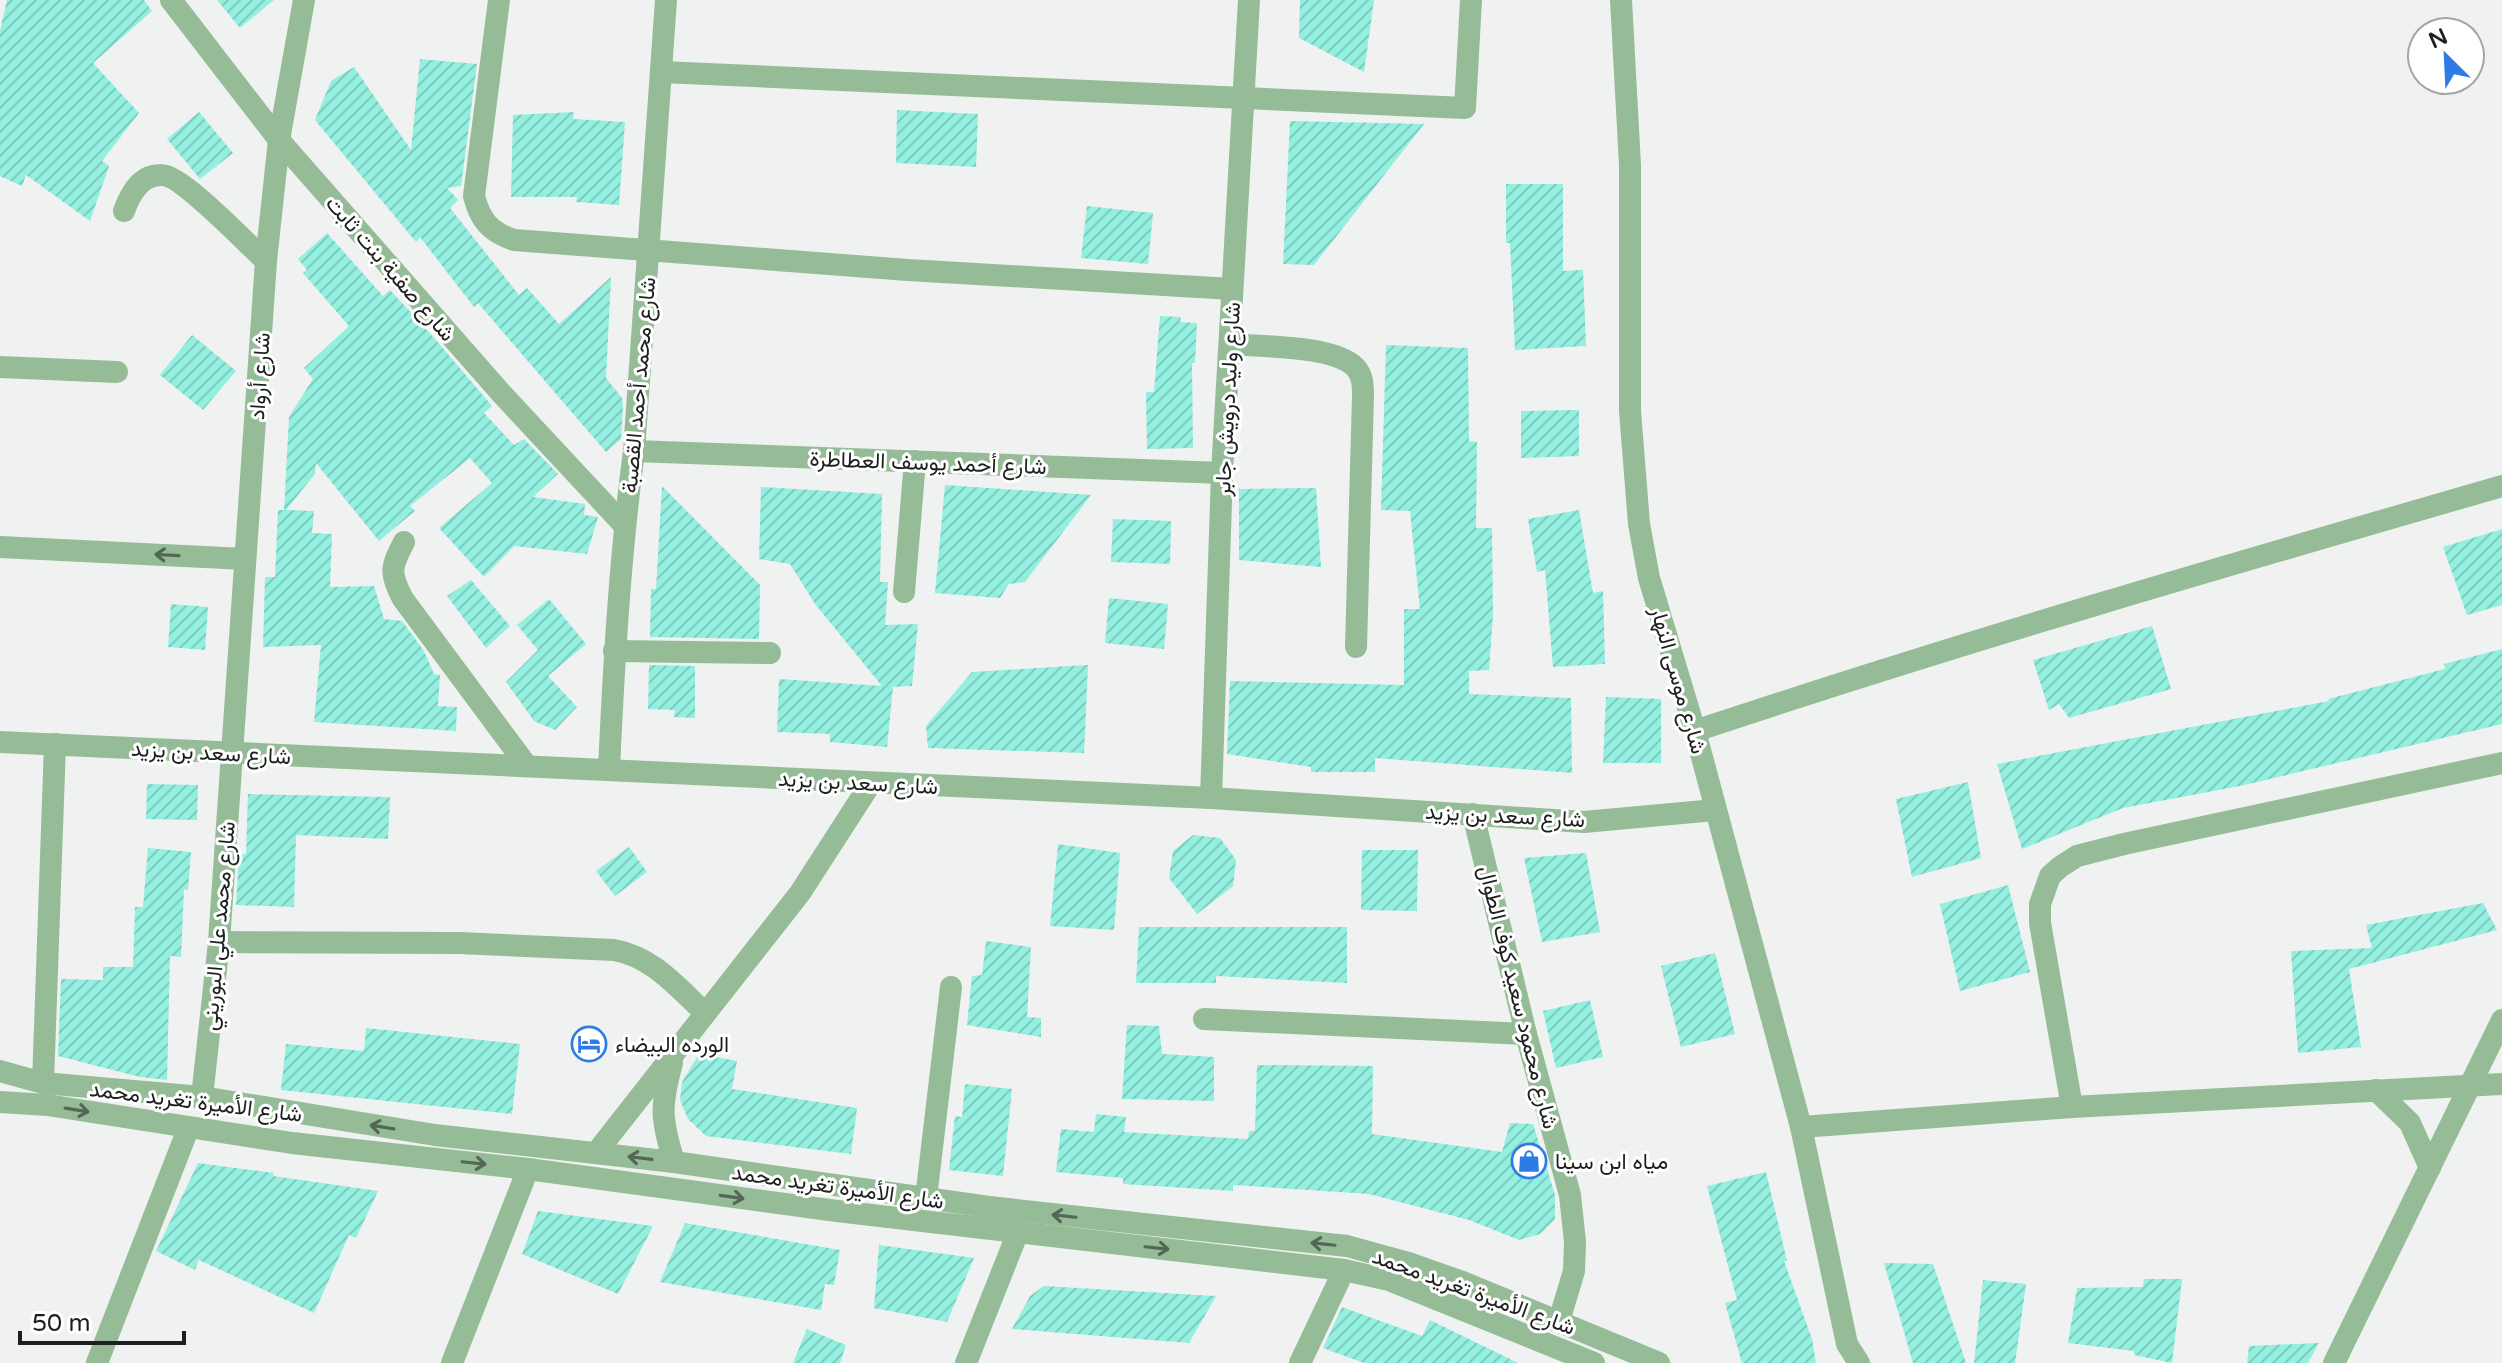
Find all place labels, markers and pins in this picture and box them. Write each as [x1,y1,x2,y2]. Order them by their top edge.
hotel icon: الورده البيضاء [570,1025,608,1063]
place label: الورده البيضاء [615,1032,729,1058]
shop icon: مياه ابن سينا [1510,1142,1548,1180]
place label: مياه ابن سينا [1555,1149,1668,1175]

